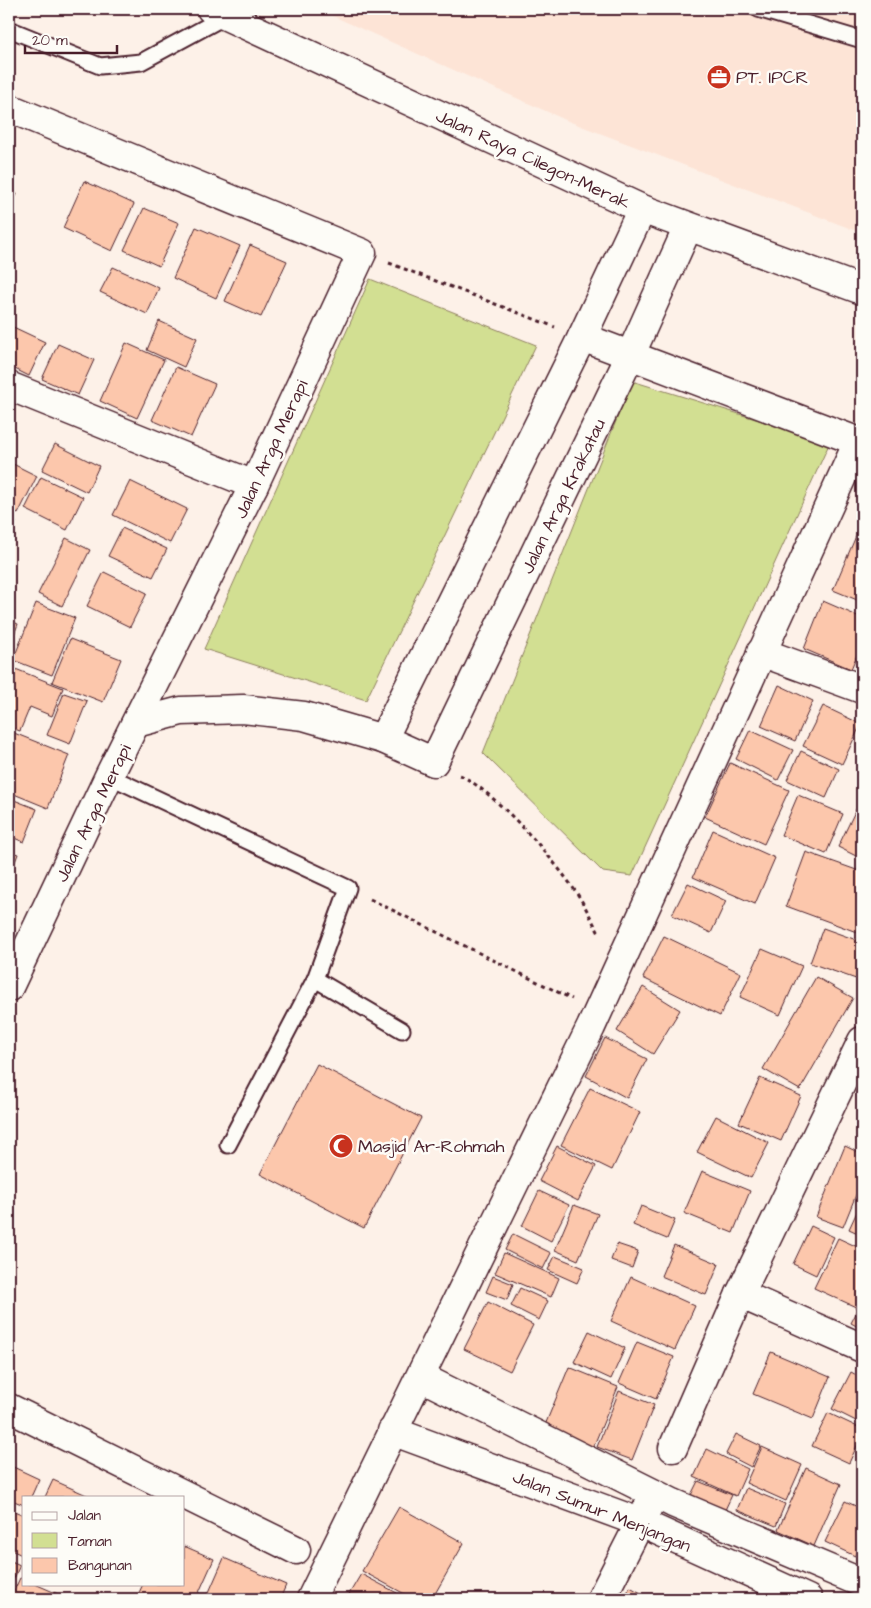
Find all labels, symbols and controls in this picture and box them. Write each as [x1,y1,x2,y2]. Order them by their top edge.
scale bar [25,22,118,54]
text: 20 m [32,30,68,51]
office icon: PT. IPCR [706,64,732,90]
place label: PT. IPCR [736,65,808,90]
street label: Jalan Raya Cilegon-Merak [431,103,634,216]
street label: Jalan Arga Merapi [228,376,316,523]
street label: Jalan Arga Krakatau [515,414,613,578]
street label: Jalan Arga Merapi [49,740,139,887]
mosque icon: Masjid Ar-Rohmah [328,1133,354,1159]
place label: Masjid Ar-Rohmah [358,1134,505,1159]
street label: Jalan Sumur Menjangan [509,1464,695,1560]
legend [22,1496,185,1586]
text: Jalan [68,1505,102,1526]
text: Taman [68,1531,112,1552]
text: Bangunan [68,1555,132,1577]

